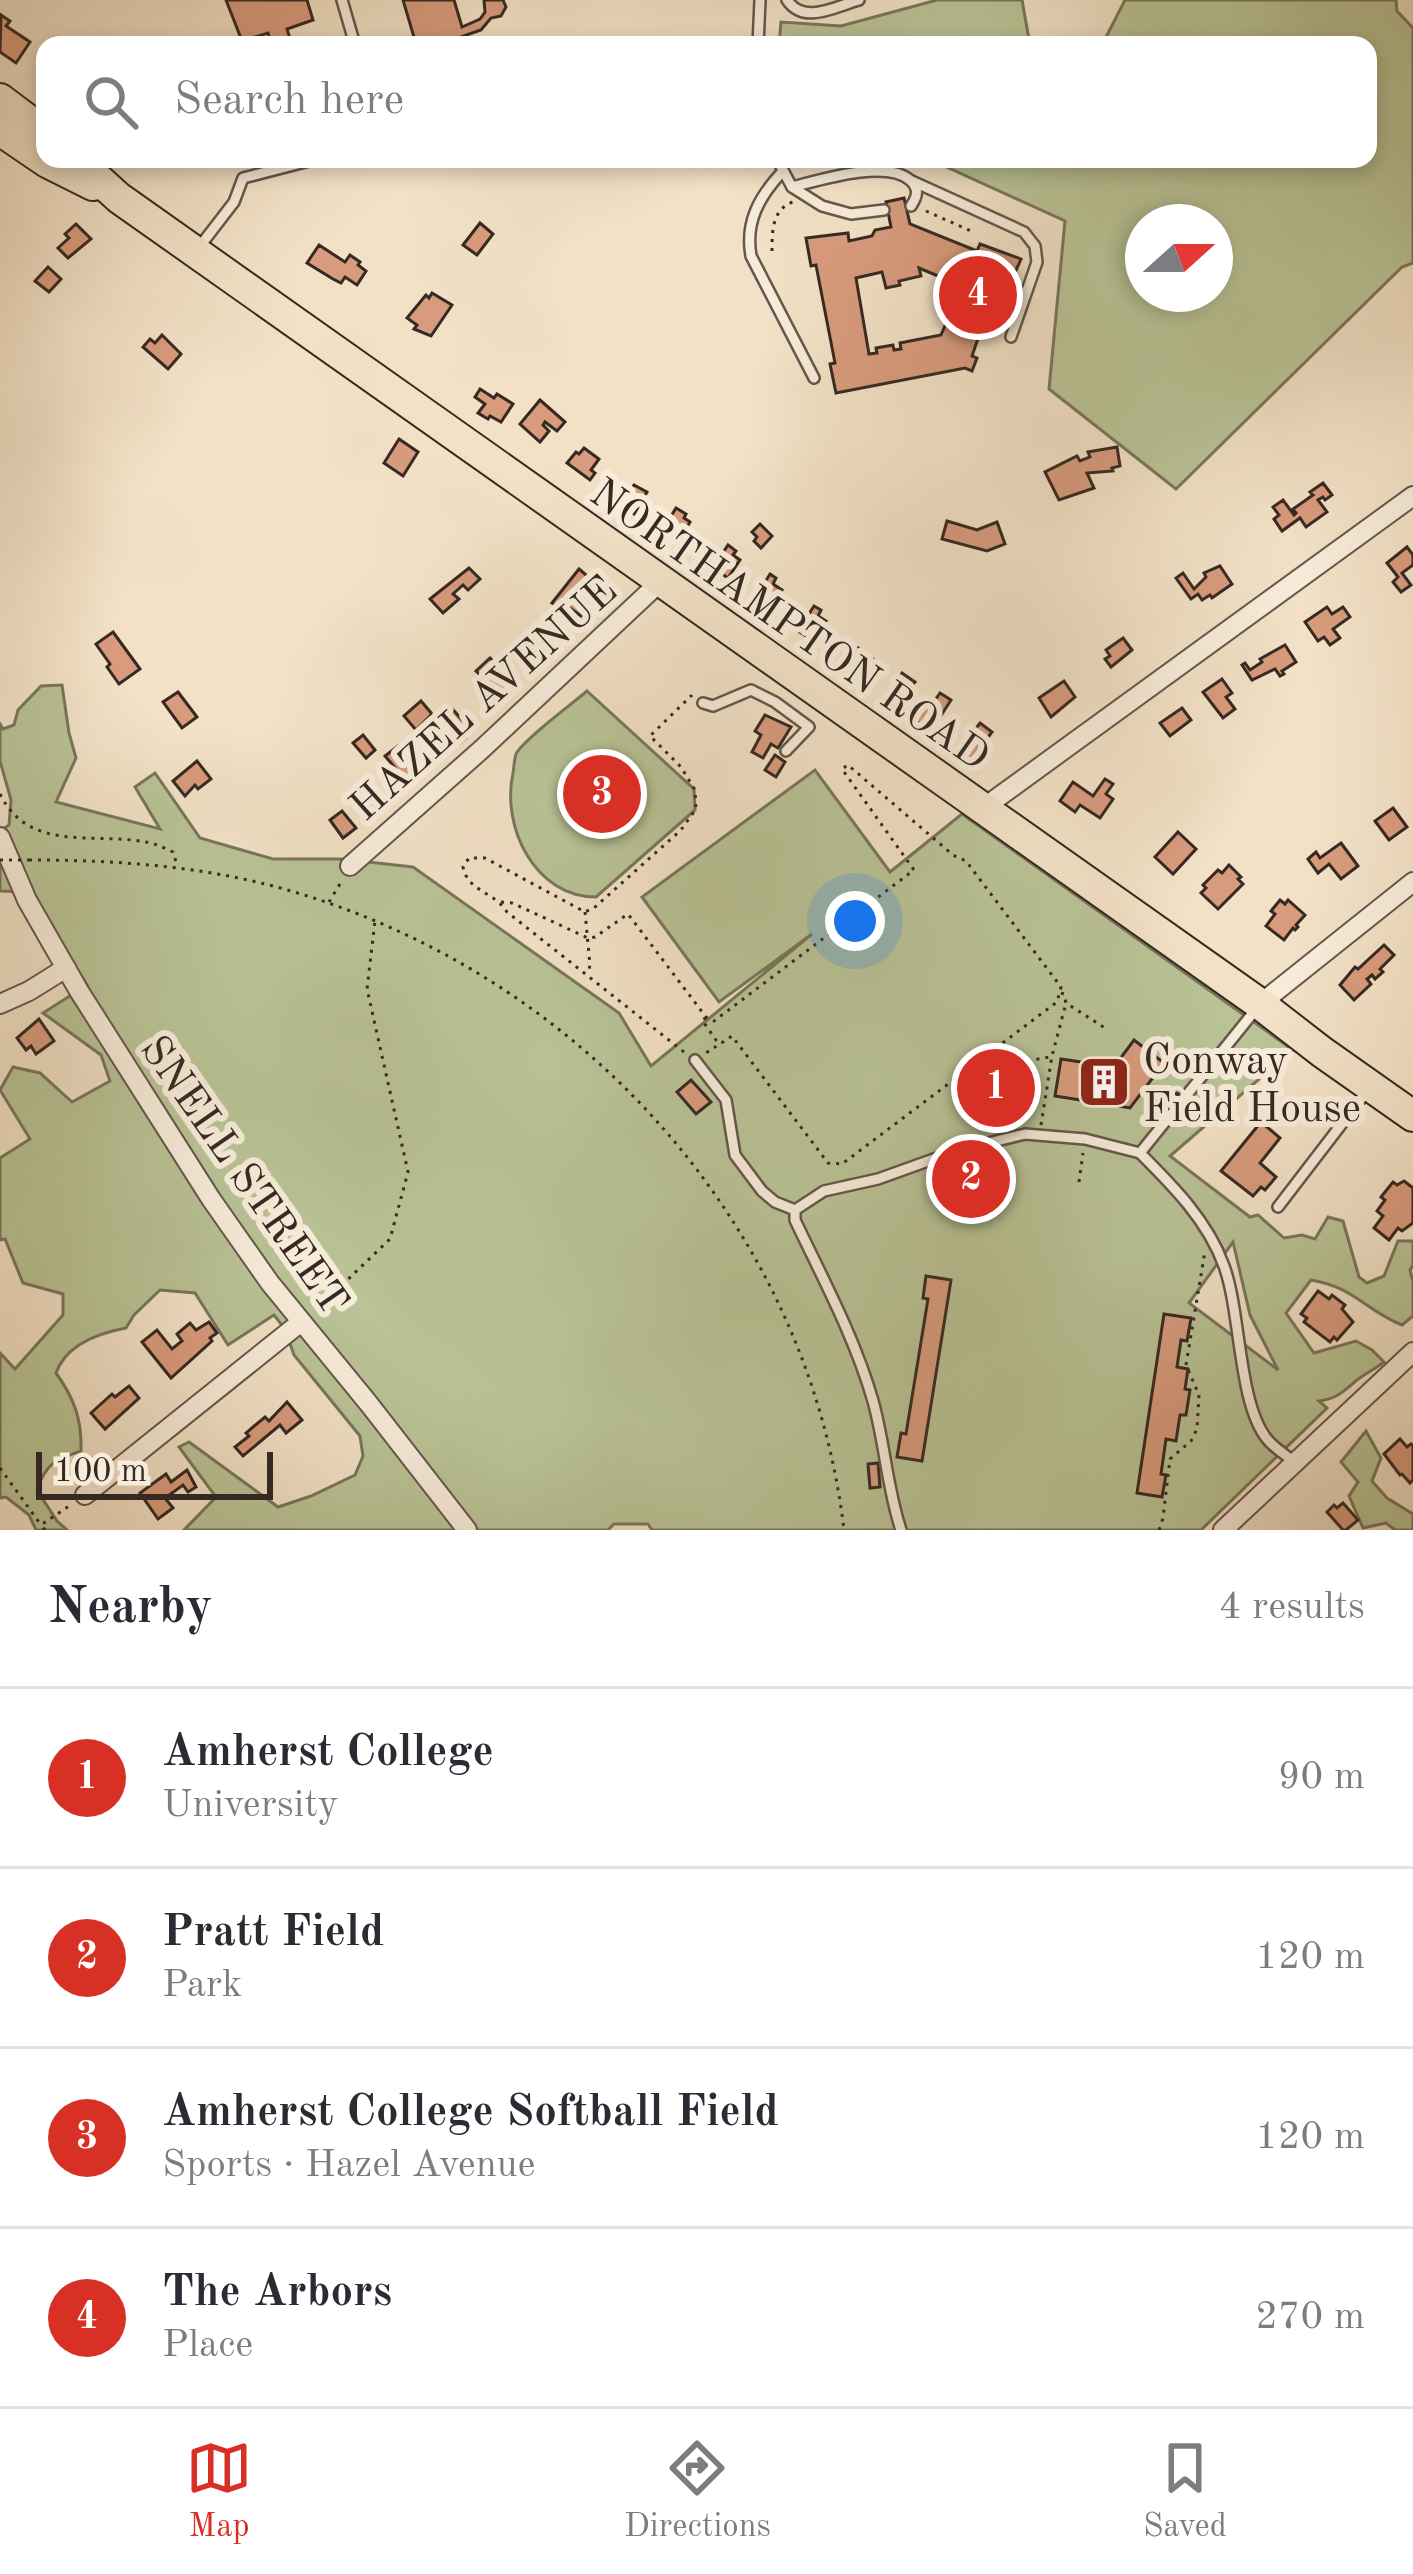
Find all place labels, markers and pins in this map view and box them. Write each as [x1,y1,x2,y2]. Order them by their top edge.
pin: 4 [939,250,1017,340]
pin: 3 [563,749,641,839]
place label: Conway Field House [1143,1041,1361,1131]
pin: 1 [957,1043,1035,1133]
building icon: Conway Field House [1076,1054,1132,1110]
pin: 2 [932,1134,1010,1224]

